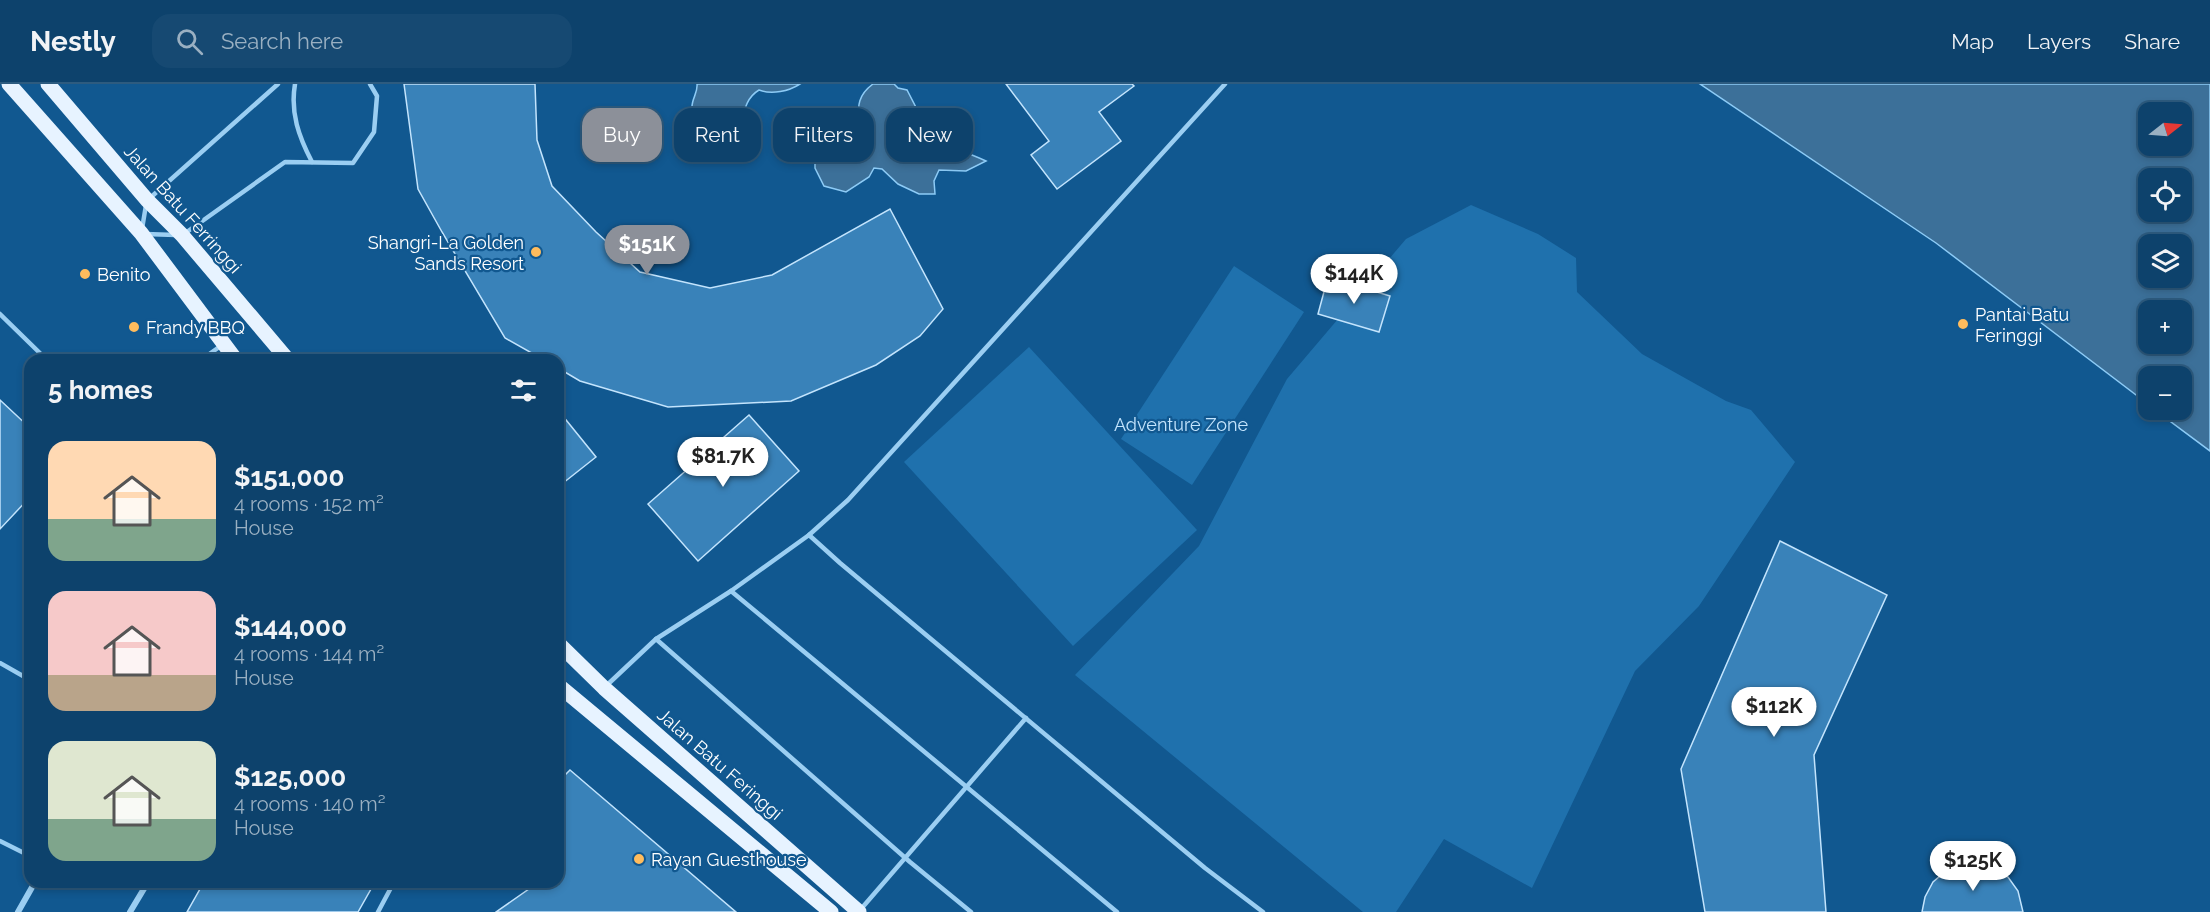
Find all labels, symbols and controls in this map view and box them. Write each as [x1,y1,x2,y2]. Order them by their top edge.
search box [152,14,572,68]
text: Nestly [30,25,116,58]
icon: search [173,25,206,58]
text: Search here [221,28,343,54]
text: Map [1951,29,1994,54]
text: Layers [2027,29,2091,54]
text: Share [2124,29,2180,54]
north arrow [2138,102,2192,156]
map controls [2138,102,2192,420]
chip: Buy [582,108,662,162]
chip: Rent [674,108,761,162]
chip: Filters [773,108,874,162]
chip: New [886,108,973,162]
street label: Jalan Batu Ferringgi [120,141,246,277]
button: locate [2138,168,2192,222]
pin: $151K [605,225,689,276]
place label: Shangri-La Golden Sands Resort [368,232,524,274]
text: $151K [619,232,675,256]
button: layers [2138,234,2192,288]
marker: Shangri-La Golden Sands Resort [529,245,543,259]
pin: $144K [1312,254,1396,305]
text: $144K [1325,261,1383,285]
place label: Benito [97,264,151,285]
marker: Benito [78,267,92,281]
button: + [2138,300,2192,354]
place label: Pantai Batu Feringgi [1975,304,2069,346]
place label: Frandy BBQ [146,317,245,338]
marker: Pantai Batu Feringgi [1956,317,1970,331]
marker: Frandy BBQ [127,320,141,334]
button: − [2138,366,2192,420]
icon: filters [507,374,540,407]
text: 5 homes [48,375,153,405]
park label: Adventure Zone [1114,414,1248,435]
pin: $81.7K [674,437,772,488]
text: $81.7K [691,444,755,468]
text: $151,000 [234,462,345,492]
icon: home [96,465,168,537]
text: 4 rooms · 152 m² [234,492,384,516]
text: House [234,516,294,540]
text: $144,000 [234,612,347,642]
icon: home [96,615,168,687]
text: 4 rooms · 144 m² [234,642,384,666]
text: House [234,666,294,690]
pin: $112K [1732,687,1816,738]
text: $112K [1745,694,1803,718]
street label: Jalan Batu Feringgi [653,704,787,824]
text: $125,000 [234,762,346,792]
icon: home [96,765,168,837]
text: 4 rooms · 140 m² [234,792,386,816]
text: House [234,816,294,840]
pin: $125K [1931,841,2015,892]
text: $125K [1944,848,2002,872]
place label: Rayan Guesthouse [651,849,807,870]
marker: Rayan Guesthouse [632,852,646,866]

